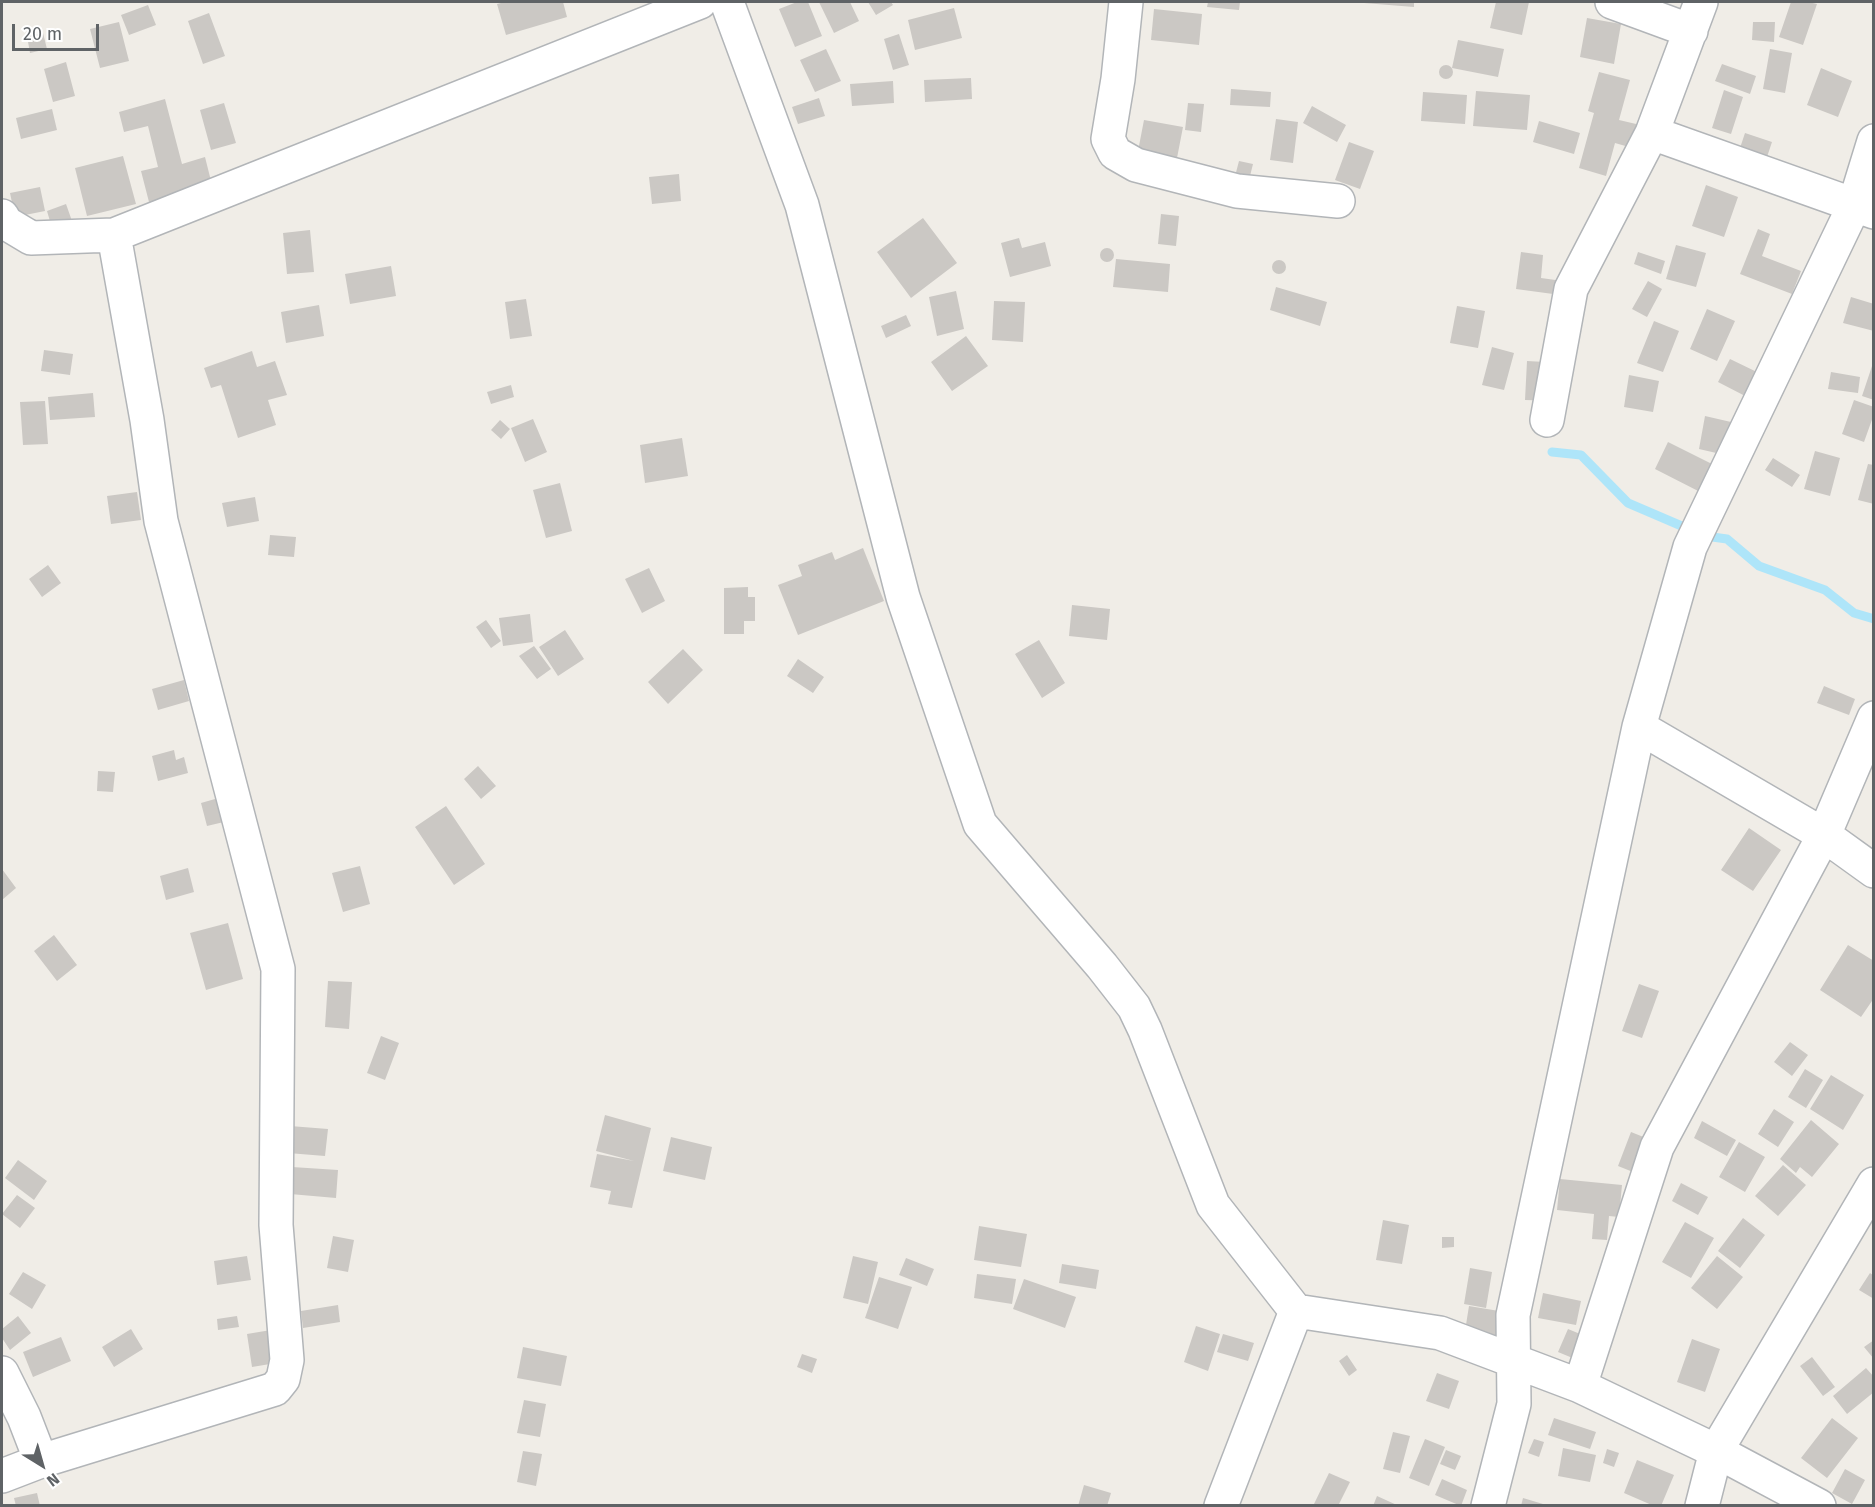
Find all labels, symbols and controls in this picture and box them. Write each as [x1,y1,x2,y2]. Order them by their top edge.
scale bar [15,12,102,50]
text: 20 m [23,23,62,45]
north arrow [12,1435,72,1495]
text: N [43,1469,63,1491]

